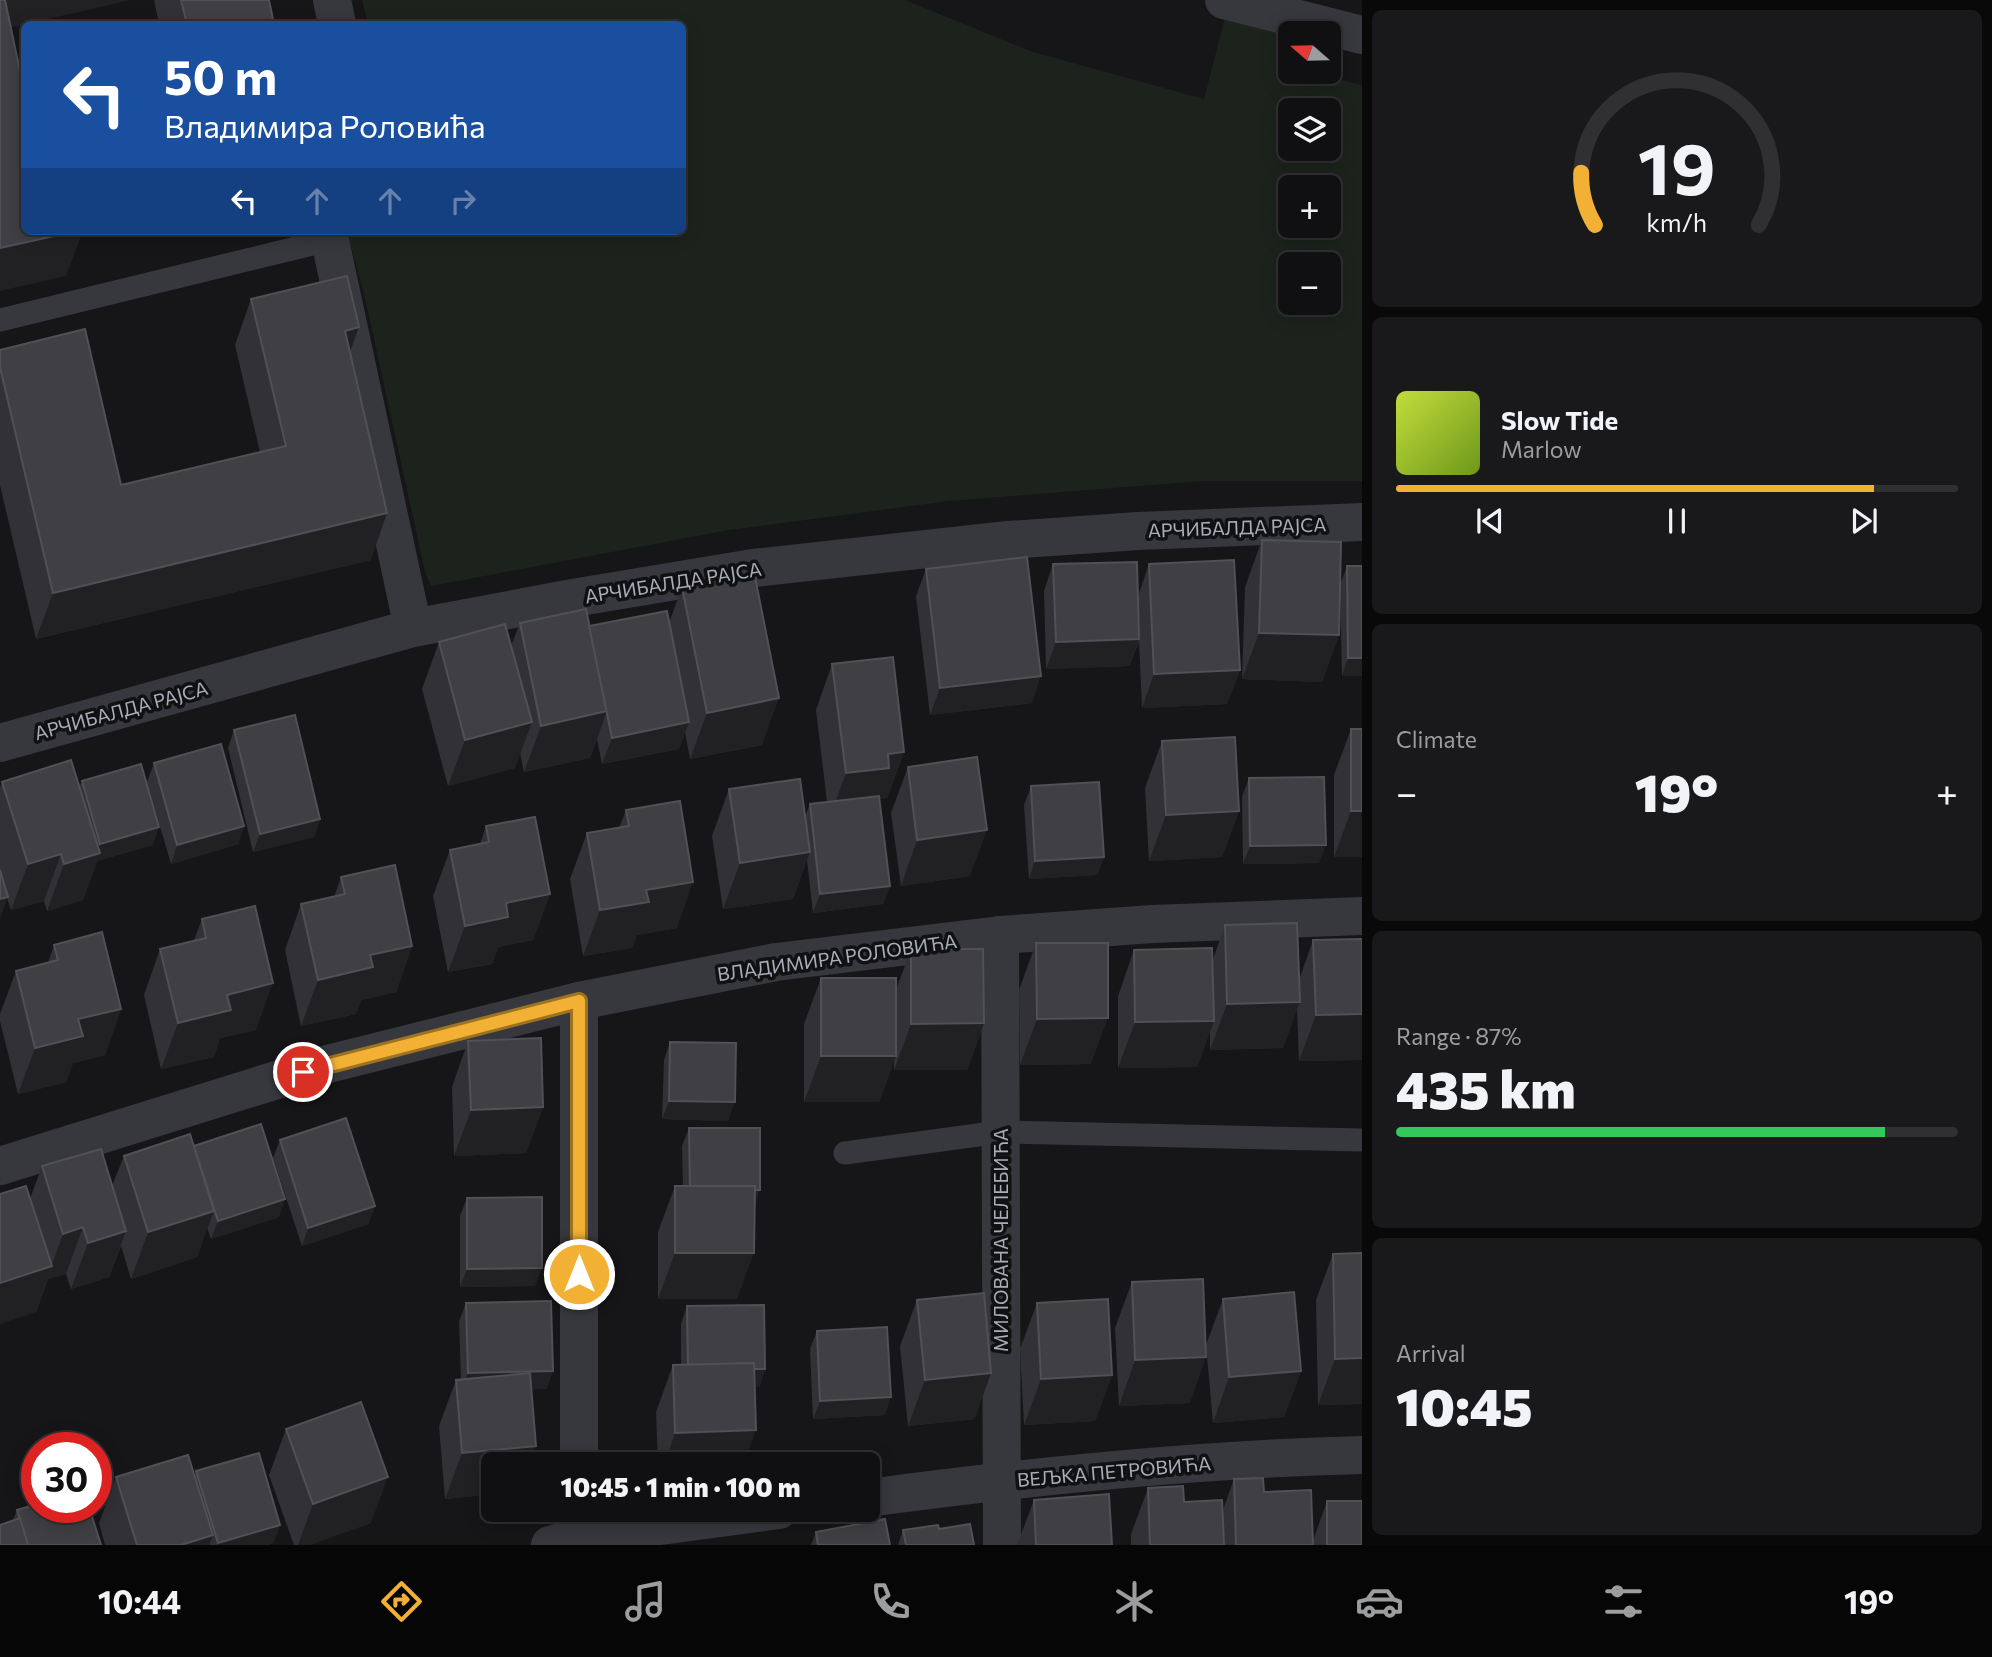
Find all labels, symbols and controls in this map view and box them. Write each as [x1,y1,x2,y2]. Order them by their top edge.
north arrow [1278,21,1340,84]
map controls [1278,21,1341,315]
text: 50 m [164,45,277,105]
icon: left [49,49,140,140]
button: layers [1278,98,1341,161]
text: Владимира Роловића [164,105,486,145]
text: 19 [1638,121,1716,210]
button: + [1278,175,1341,238]
icon: left [225,182,263,220]
icon: ahead [298,182,336,220]
icon: ahead [371,182,409,220]
icon: right [444,182,482,220]
text: km/h [1647,206,1707,236]
button: − [1278,252,1341,315]
text: Slow Tide [1501,404,1618,435]
text: Marlow [1501,435,1582,463]
icon: previous [1471,502,1509,540]
icon: pause [1658,502,1696,540]
icon: next [1845,502,1883,540]
street label: АРЧИБАЛДА РАЈСА [1147,512,1327,542]
street label: АРЧИБАЛДА РАЈСА [583,557,763,607]
street label: АРЧИБАЛДА РАЈСА [32,676,210,744]
text: Climate [1396,725,1477,753]
text: 19° [1635,759,1718,823]
text: − [1396,768,1418,815]
text: + [1936,768,1958,815]
street label: ВЛАДИМИРА РОЛОВИЋА [716,929,958,985]
text: Range · 87% [1396,1022,1521,1050]
pin [273,1042,333,1102]
icon: arrive [284,1053,322,1091]
text: 435 km [1396,1056,1576,1120]
street label: МИЛОВАНА ЧЕЛЕБИЋА [989,1128,1012,1352]
position arrow [542,1237,616,1311]
text: Arrival [1396,1339,1466,1367]
text: 10:45 [1396,1373,1533,1437]
speed limit sign: 30 [21,1432,112,1523]
street label: ВЕЉКА ПЕТРОВИЋА [1016,1451,1212,1491]
text: 10:45 · 1 min · 100 m [561,1471,800,1502]
icon: directions [377,1577,426,1626]
icon: music [621,1577,670,1626]
icon: phone [866,1577,915,1626]
icon: climate [1110,1577,1159,1626]
icon: car [1355,1577,1404,1626]
icon: filters [1599,1577,1648,1626]
text: 10:44 [98,1581,181,1621]
text: 19° [1844,1581,1894,1621]

